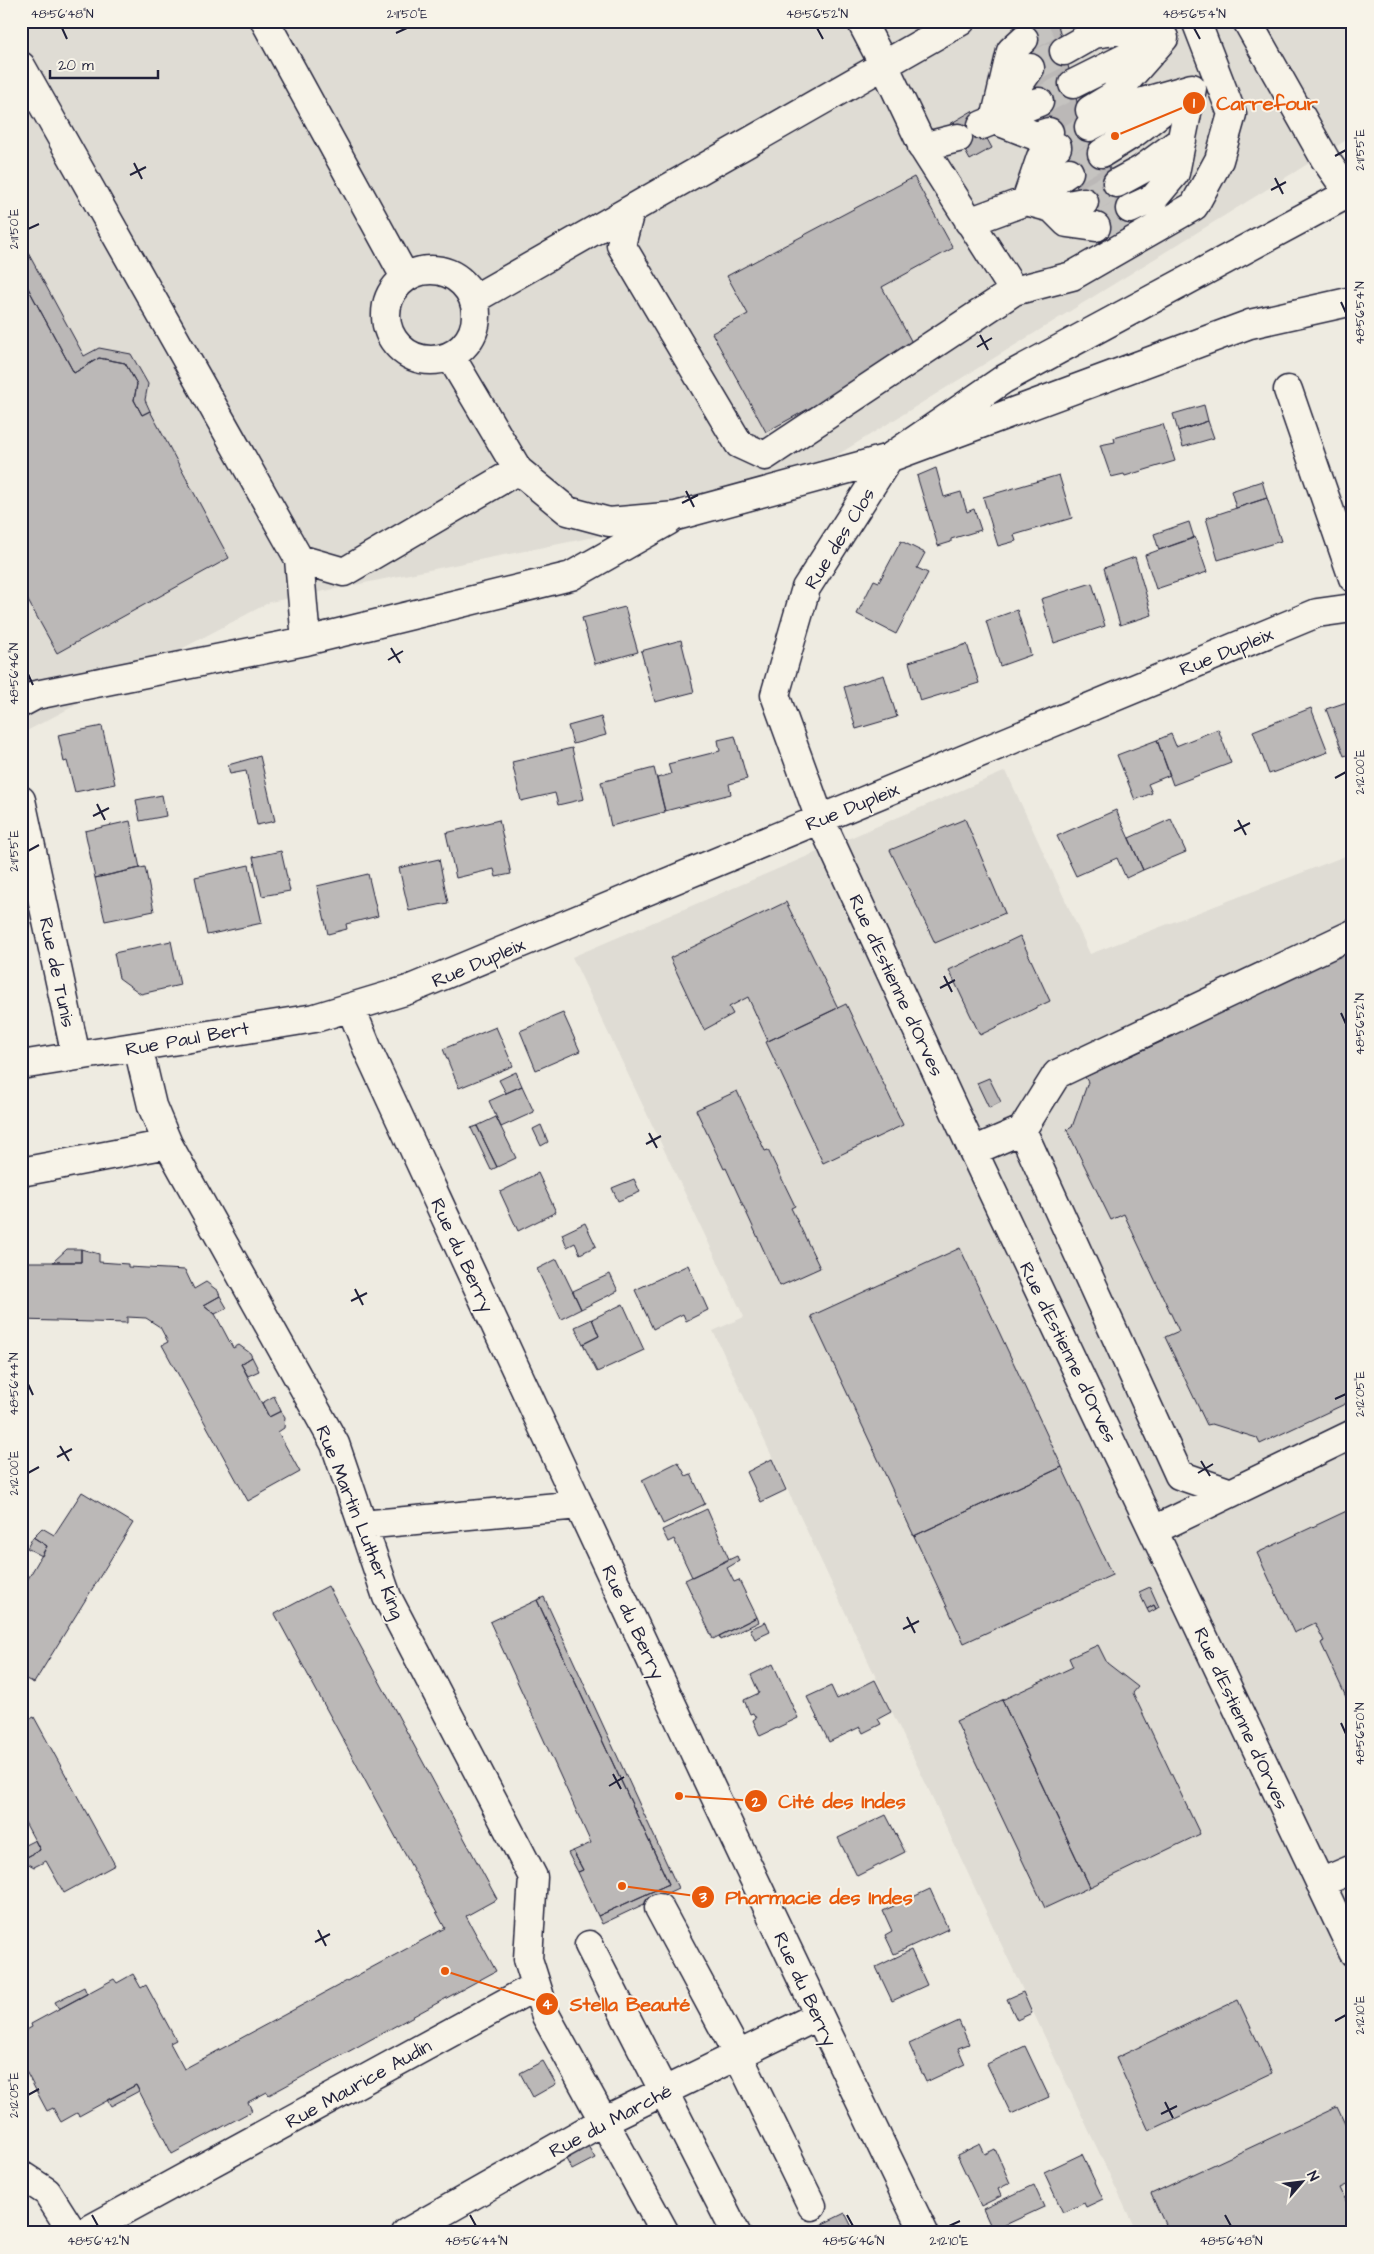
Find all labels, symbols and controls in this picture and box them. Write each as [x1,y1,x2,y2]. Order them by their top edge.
text: 48°56'48"N [31,6,94,23]
text: 2°11'50"E [387,6,427,23]
text: 48°56'52"N [786,6,849,23]
text: 48°56'54"N [1162,6,1226,23]
scale bar [50,48,158,80]
text: 20 m [58,55,94,76]
callout: Carrefour [1181,85,1328,120]
text: Carrefour [1216,90,1319,118]
text: 1 [1193,93,1195,114]
text: 2°11'55"E [1352,129,1369,171]
text: 2°11'50"E [6,209,23,249]
text: 48°56'54"N [1352,281,1369,345]
street label: Rue des Clos [798,483,882,595]
street label: Rue Dupleix [1176,621,1277,683]
text: 48°56'46"N [6,642,23,705]
text: 2°12'00"E [1352,750,1369,794]
street label: Rue Dupleix [802,776,903,838]
text: 2°11'55"E [6,830,23,872]
street label: Rue d'Estienne d'Orves [842,890,950,1081]
street label: Rue de Tunis [32,915,81,1030]
street label: Rue Dupleix [428,932,529,995]
text: 48°56'52"N [1352,992,1369,1055]
street label: Rue Paul Bert [123,1015,251,1064]
street label: Rue du Berry [422,1194,500,1318]
street label: Rue d'Estienne d'Orves [1012,1258,1123,1448]
text: 48°56'44"N [6,1352,23,1416]
text: 2°12'05"E [1352,1371,1369,1417]
street label: Rue Martin Luther King [307,1422,411,1624]
text: 2°12'00"E [6,1451,23,1495]
street label: Rue du Berry [593,1561,671,1685]
street label: Rue d'Estienne d'Orves [1187,1623,1295,1814]
text: 48°56'50"N [1352,1702,1369,1765]
callout: Cité des Indes [744,1784,916,1819]
text: Cité des Indes [778,1788,906,1816]
text: 2 [751,1792,761,1813]
callout: Pharmacie des Indes [690,1879,923,1914]
text: Pharmacie des Indes [725,1884,913,1912]
text: 3 [698,1887,707,1908]
street label: Rue du Berry [765,1928,843,2052]
callout: Stella Beauté [534,1986,700,2021]
text: Stella Beauté [569,1991,690,2019]
text: 4 [542,1994,553,2015]
text: 2°12'10"E [1352,1996,1369,2034]
street label: Rue Maurice Audin [281,2033,437,2136]
text: 2°12'05"E [6,2072,23,2118]
street label: Rue du Marché [544,2078,677,2165]
north arrow [1276,2156,1326,2206]
text: N [1302,2168,1324,2185]
text: 48°56'42"N [67,2233,129,2250]
text: 48°56'44"N [444,2233,508,2250]
text: 48°56'46"N [822,2233,885,2250]
text: 2°12'10"E [930,2233,968,2250]
text: 48°56'48"N [1200,2233,1263,2250]

